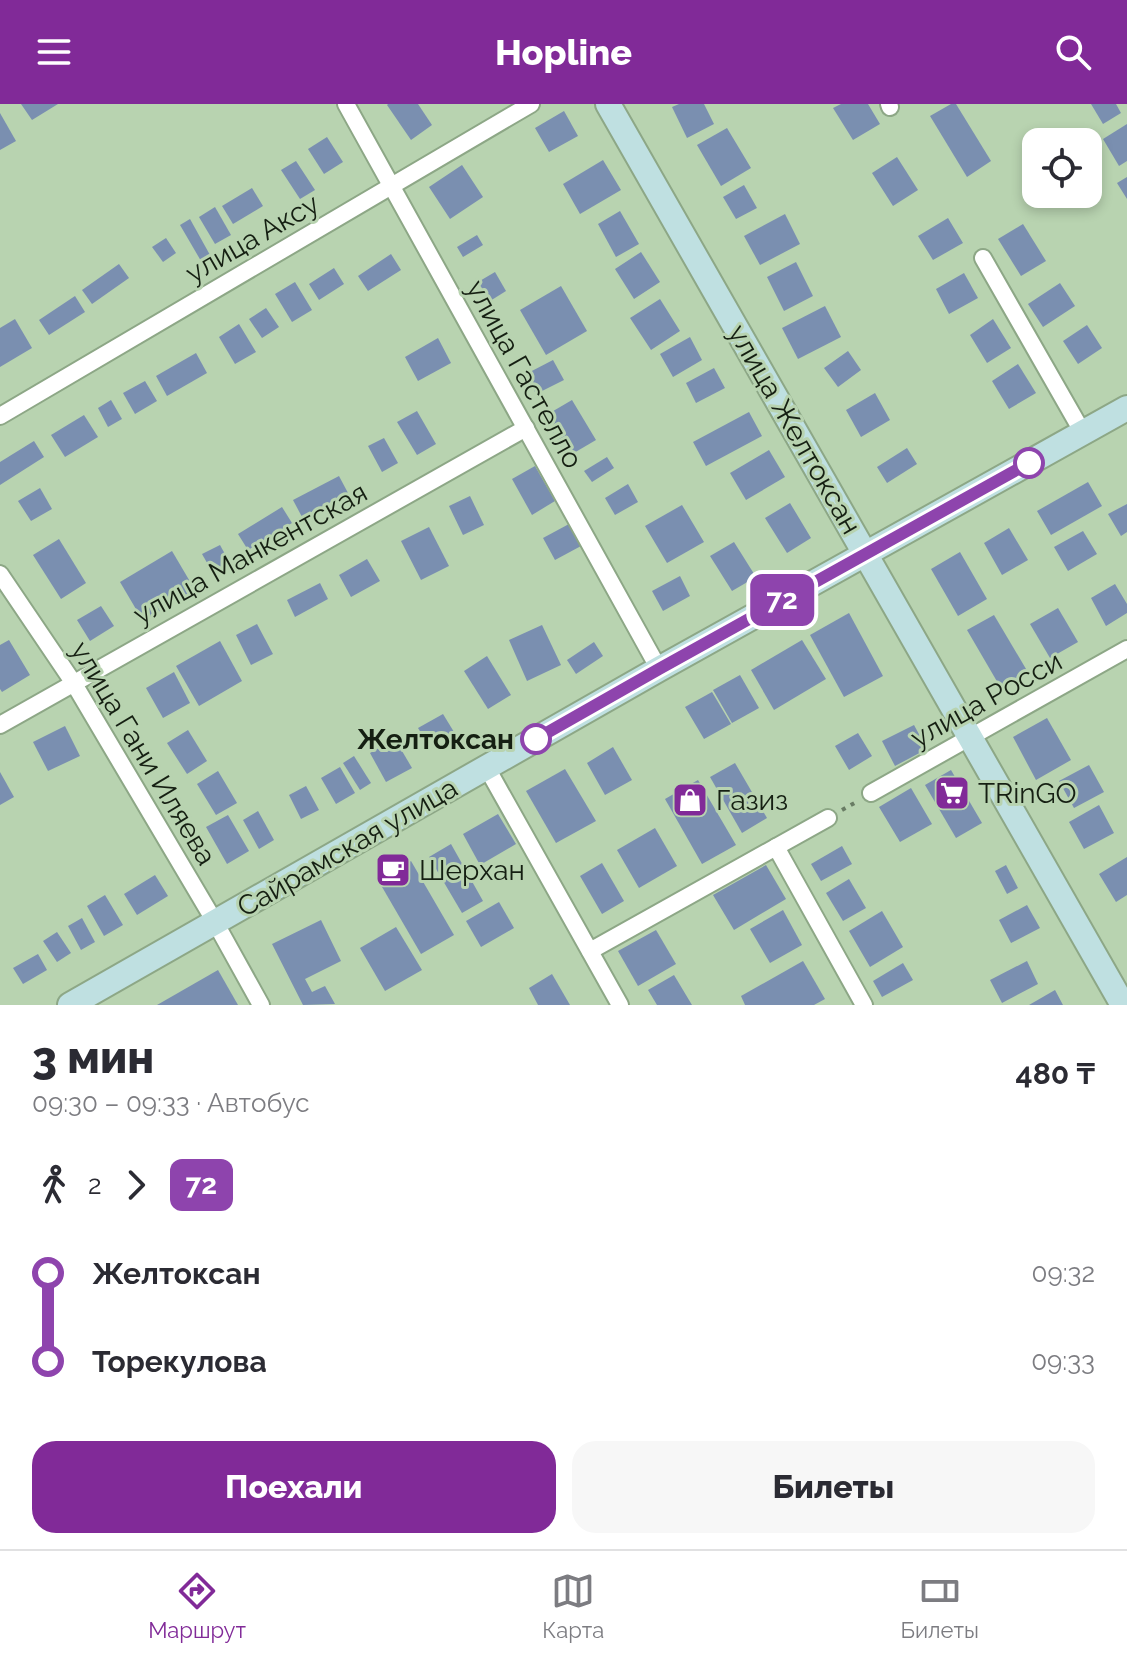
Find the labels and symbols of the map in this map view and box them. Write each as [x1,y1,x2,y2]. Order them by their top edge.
street label: улица Аксу [180,187,325,290]
street label: улица Гастелло [459,275,590,474]
street label: улица Желтоксан [721,319,868,540]
unlabelled marker [1014,448,1044,478]
street label: улица Манкентская [128,476,373,631]
line badge: 72 [746,574,818,626]
street label: улица Гани Иляева [64,636,223,871]
street label: улица Росси [905,644,1068,755]
place label: Желтоксан [357,723,514,756]
marker: Желтоксан [521,724,551,754]
street label: Сайрамская улица [231,771,463,924]
supermarket icon: TRinGO [933,774,971,812]
place label: TRinGO [978,777,1077,810]
shop icon: Газиз [671,781,709,819]
place label: Газиз [716,784,788,817]
cafe icon: Шерхан [374,851,412,889]
place label: Шерхан [419,854,525,887]

